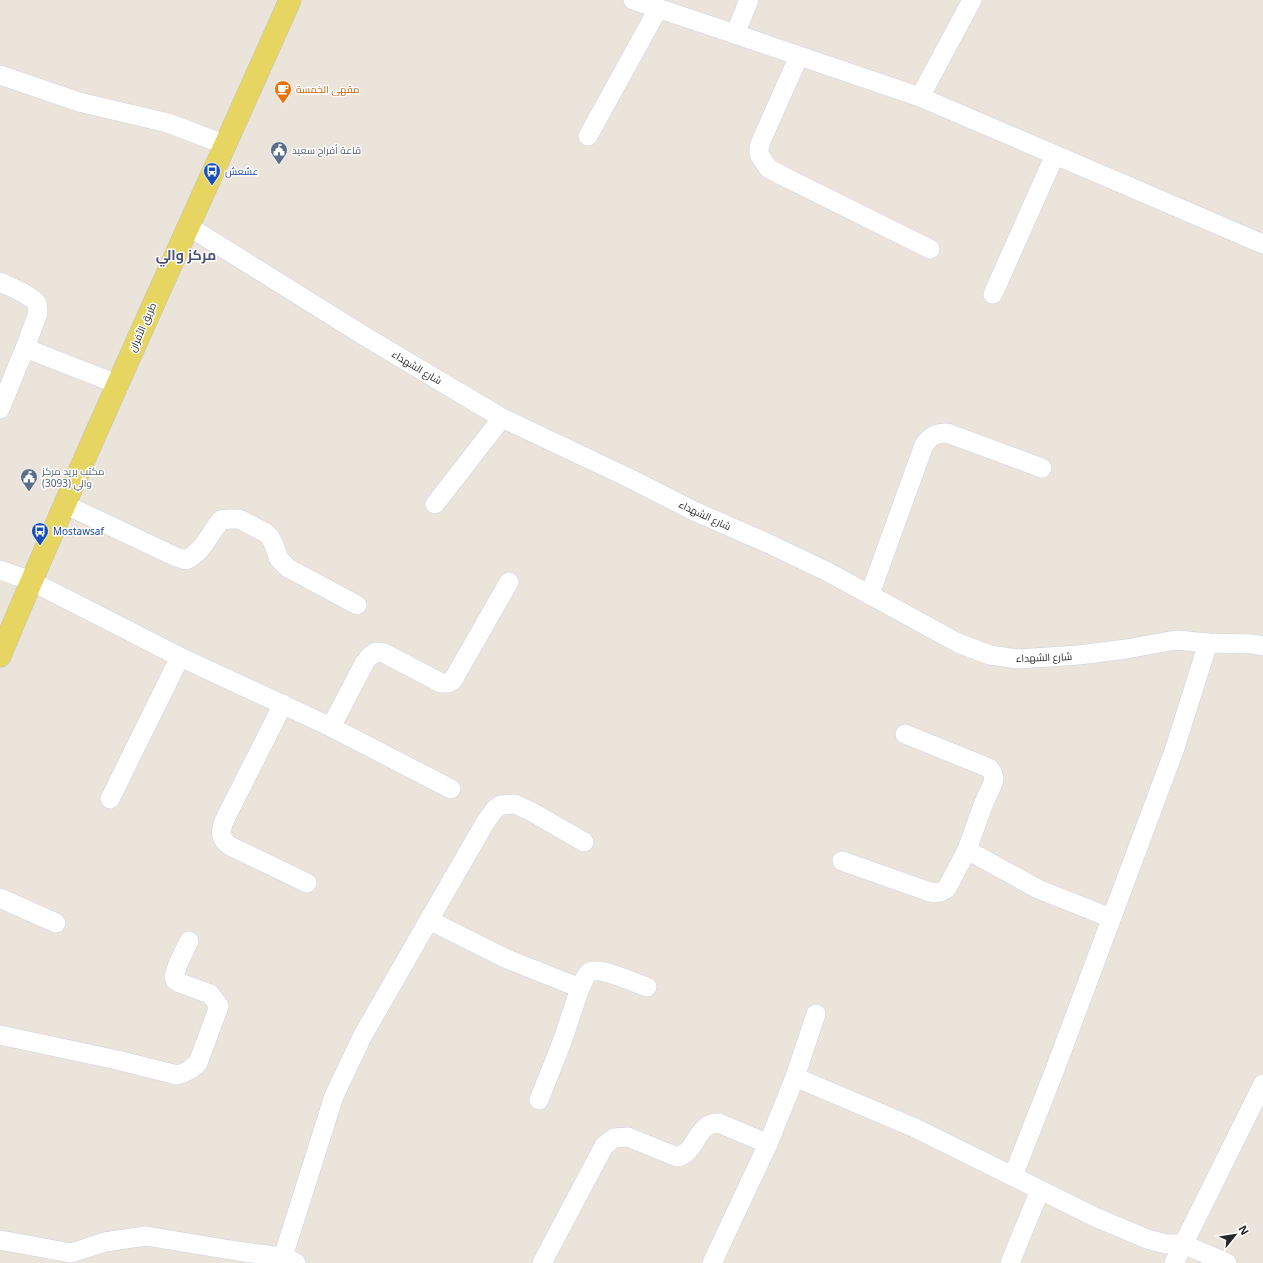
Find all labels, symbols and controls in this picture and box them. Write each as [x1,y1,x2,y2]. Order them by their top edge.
cafe icon: مقهى الخمسة [273,79,293,104]
place label: مقهى الخمسة [296,82,359,96]
public building icon: قاعة أفراح سعيد [269,140,289,165]
place label: قاعة أفراح سعيد [292,143,361,157]
bus stop icon: عشعش [202,161,222,186]
place label: عشعش [225,164,258,178]
district label: مركز والي [156,245,216,267]
street label: طريق الأفران [125,300,159,354]
street label: شارع الشهداء [389,347,445,387]
place label: مكتب بريد مركز والي (3093) [41,464,104,491]
public building icon: مكتب بريد مركز والي (3093) [19,467,39,492]
street label: شارع الشهداء [677,497,733,533]
bus stop icon: Mostawsaf [30,521,50,546]
place label: Mostawsaf [53,524,104,538]
street label: شارع الشهداء [1016,649,1072,665]
north arrow [1215,1215,1255,1255]
text: N [1235,1222,1253,1237]

